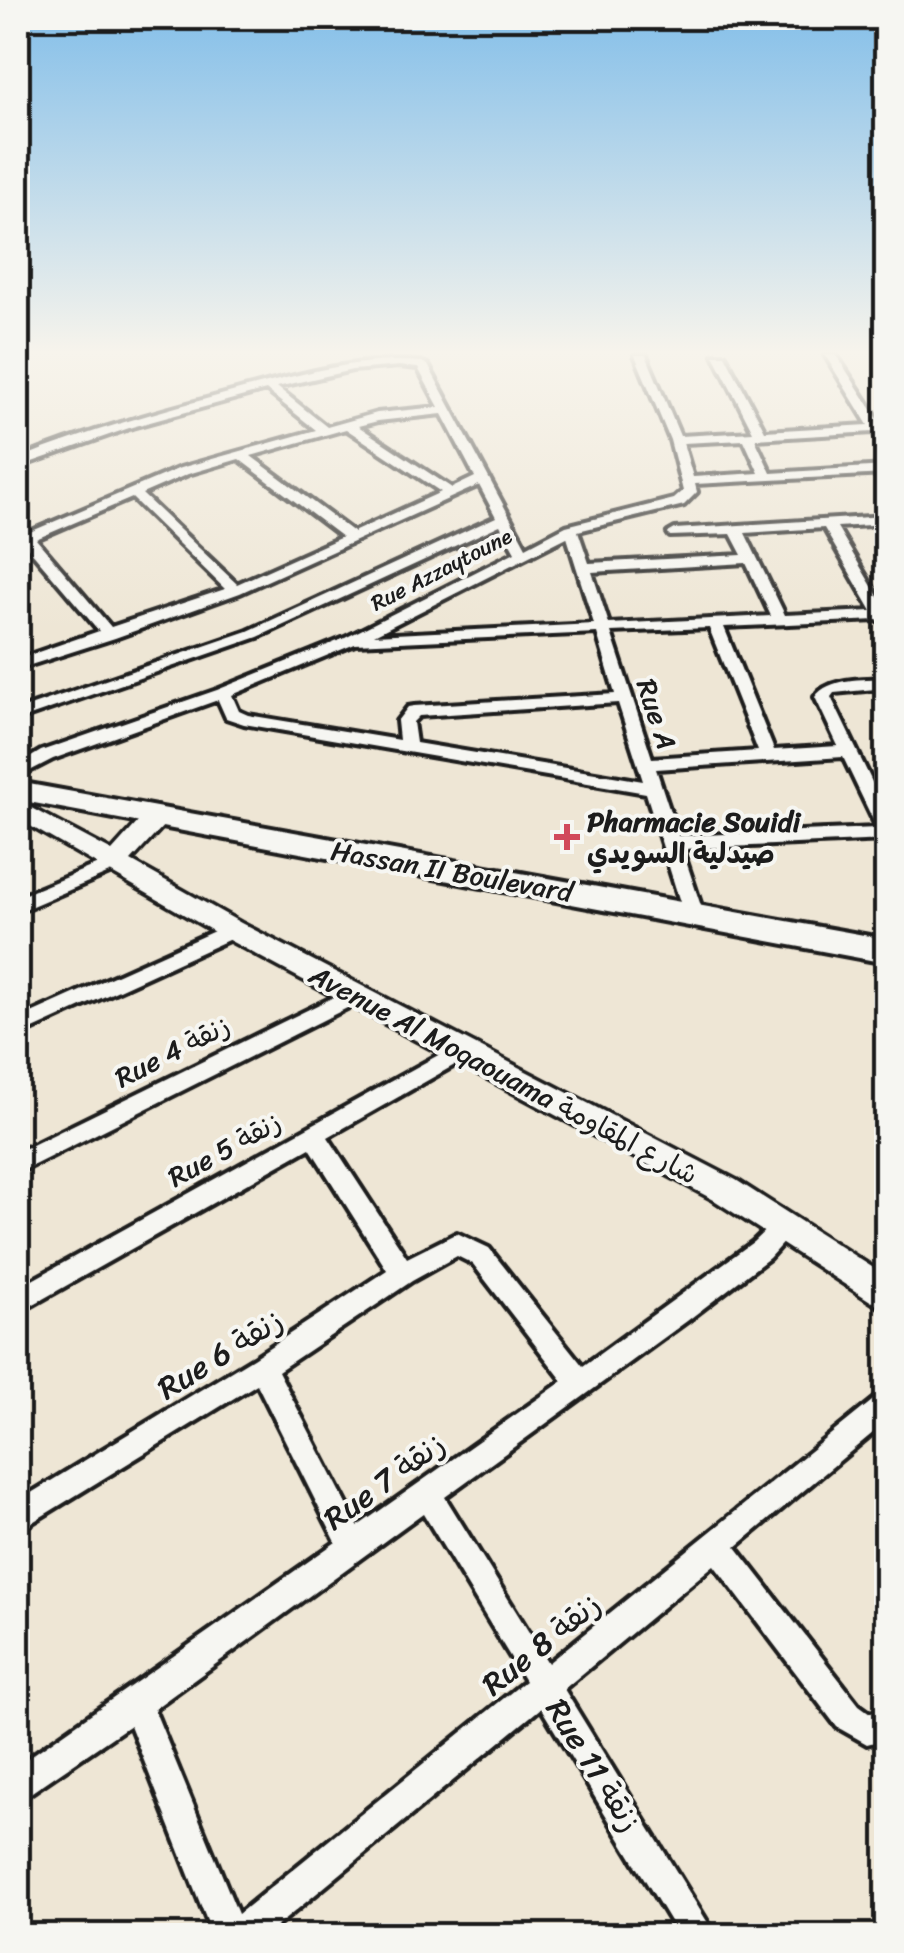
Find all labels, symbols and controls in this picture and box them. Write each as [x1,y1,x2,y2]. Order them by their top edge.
street label: Rue Azzaytoune [363,517,519,622]
street label: Rue A [622,672,691,756]
place label: Pharmacie Souidi صيدلية السويدي [587,797,801,878]
street label: Hassan II Boulevard [327,826,579,917]
marker: Pharmacie Souidi صيدلية السويدي [556,826,578,848]
street label: Avenue Al Moqaouama شارع المقاومة [299,950,707,1198]
street label: Rue 4 زنقة [106,1001,239,1102]
street label: Rue 5 زنقة [158,1098,290,1201]
street label: Rue 6 زنقة [146,1293,295,1416]
street label: Rue 7 زنقة [311,1417,458,1546]
street label: Rue 8 زنقة [468,1578,614,1711]
street label: Rue 11 زنقة [530,1687,657,1844]

